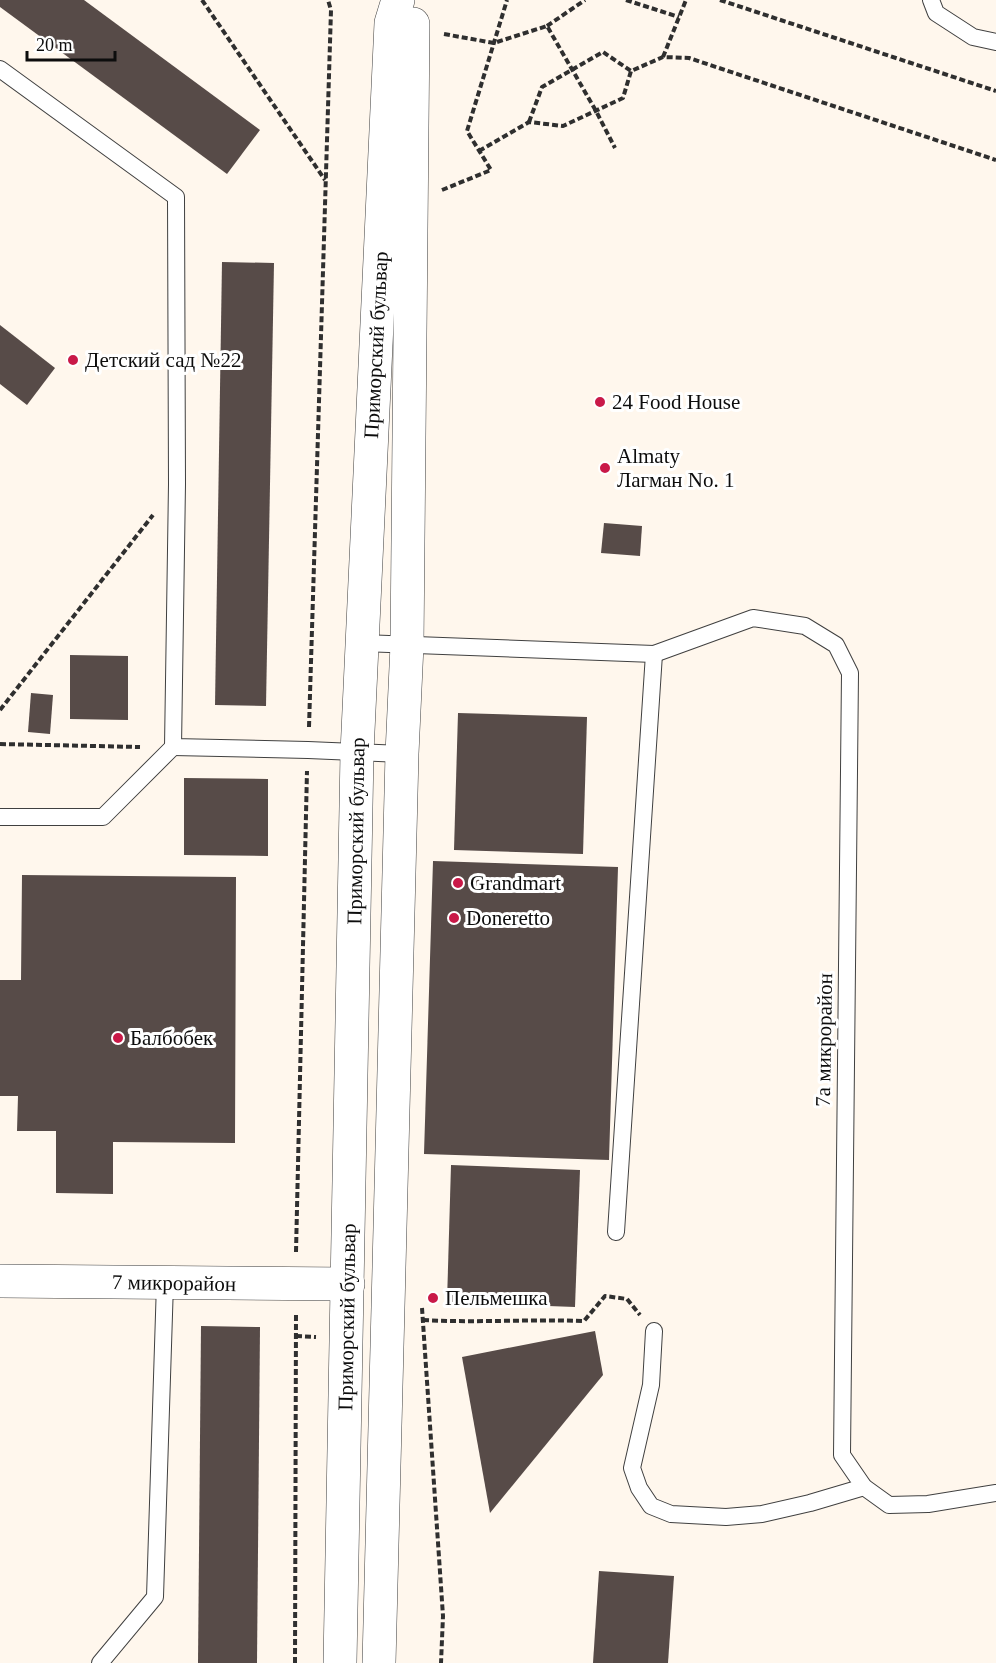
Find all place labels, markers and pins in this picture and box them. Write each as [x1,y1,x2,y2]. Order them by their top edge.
place label: Детский сад №22 [85,348,241,372]
marker: Детский сад №22 [66,353,80,367]
place label: 24 Food House [612,390,740,414]
marker: 24 Food House [593,395,607,409]
place label: Almaty Лагман No. 1 [617,444,735,492]
marker: Almaty Лагман No. 1 [598,461,612,475]
place label: Grandmart [470,871,561,895]
marker: Grandmart [451,876,465,890]
place label: Doneretto [466,906,550,930]
marker: Doneretto [447,911,461,925]
place label: Балбобек [130,1026,214,1050]
marker: Балбобек [111,1031,125,1045]
place label: Пельмешка [445,1286,548,1310]
marker: Пельмешка [426,1291,440,1305]

